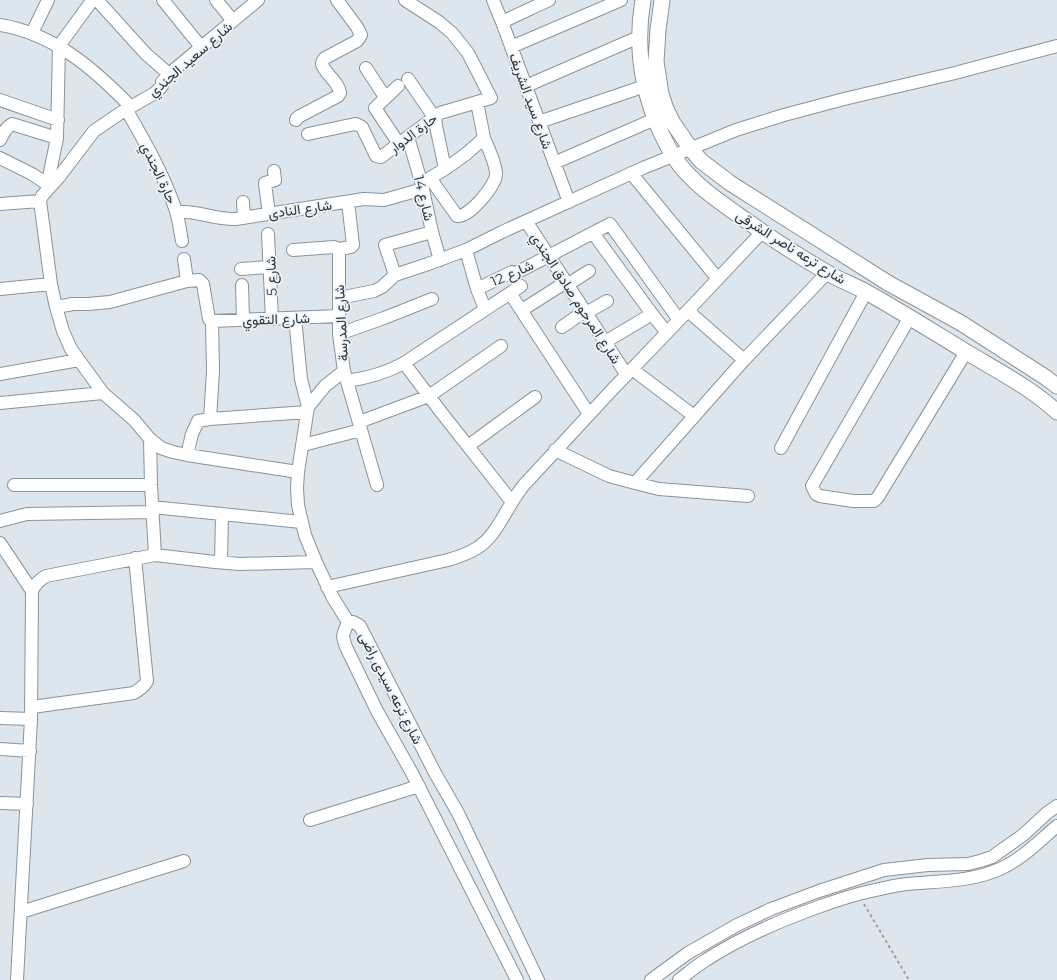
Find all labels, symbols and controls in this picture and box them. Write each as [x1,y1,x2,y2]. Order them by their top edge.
street label: شارع سعيد الجندي [144,17,238,103]
street label: شارع سيد الشريف [503,50,557,152]
street label: حارة الدوار [384,109,441,158]
street label: حارة الجندي [134,139,181,208]
street label: شارع 14 [408,173,438,223]
street label: شارع النادى [267,196,333,224]
street label: شارع ترعه ناصر الشرقى [732,206,849,290]
street label: شارع المرحوم صادق الجندي [524,229,625,369]
street label: شارع 5 [261,256,283,296]
street label: شارع 12 [488,256,537,292]
street label: شارع المدرسة [330,284,354,362]
street label: شارع التقوي [242,309,310,332]
street label: شارع ترعه سيدى راضى [353,629,427,748]

